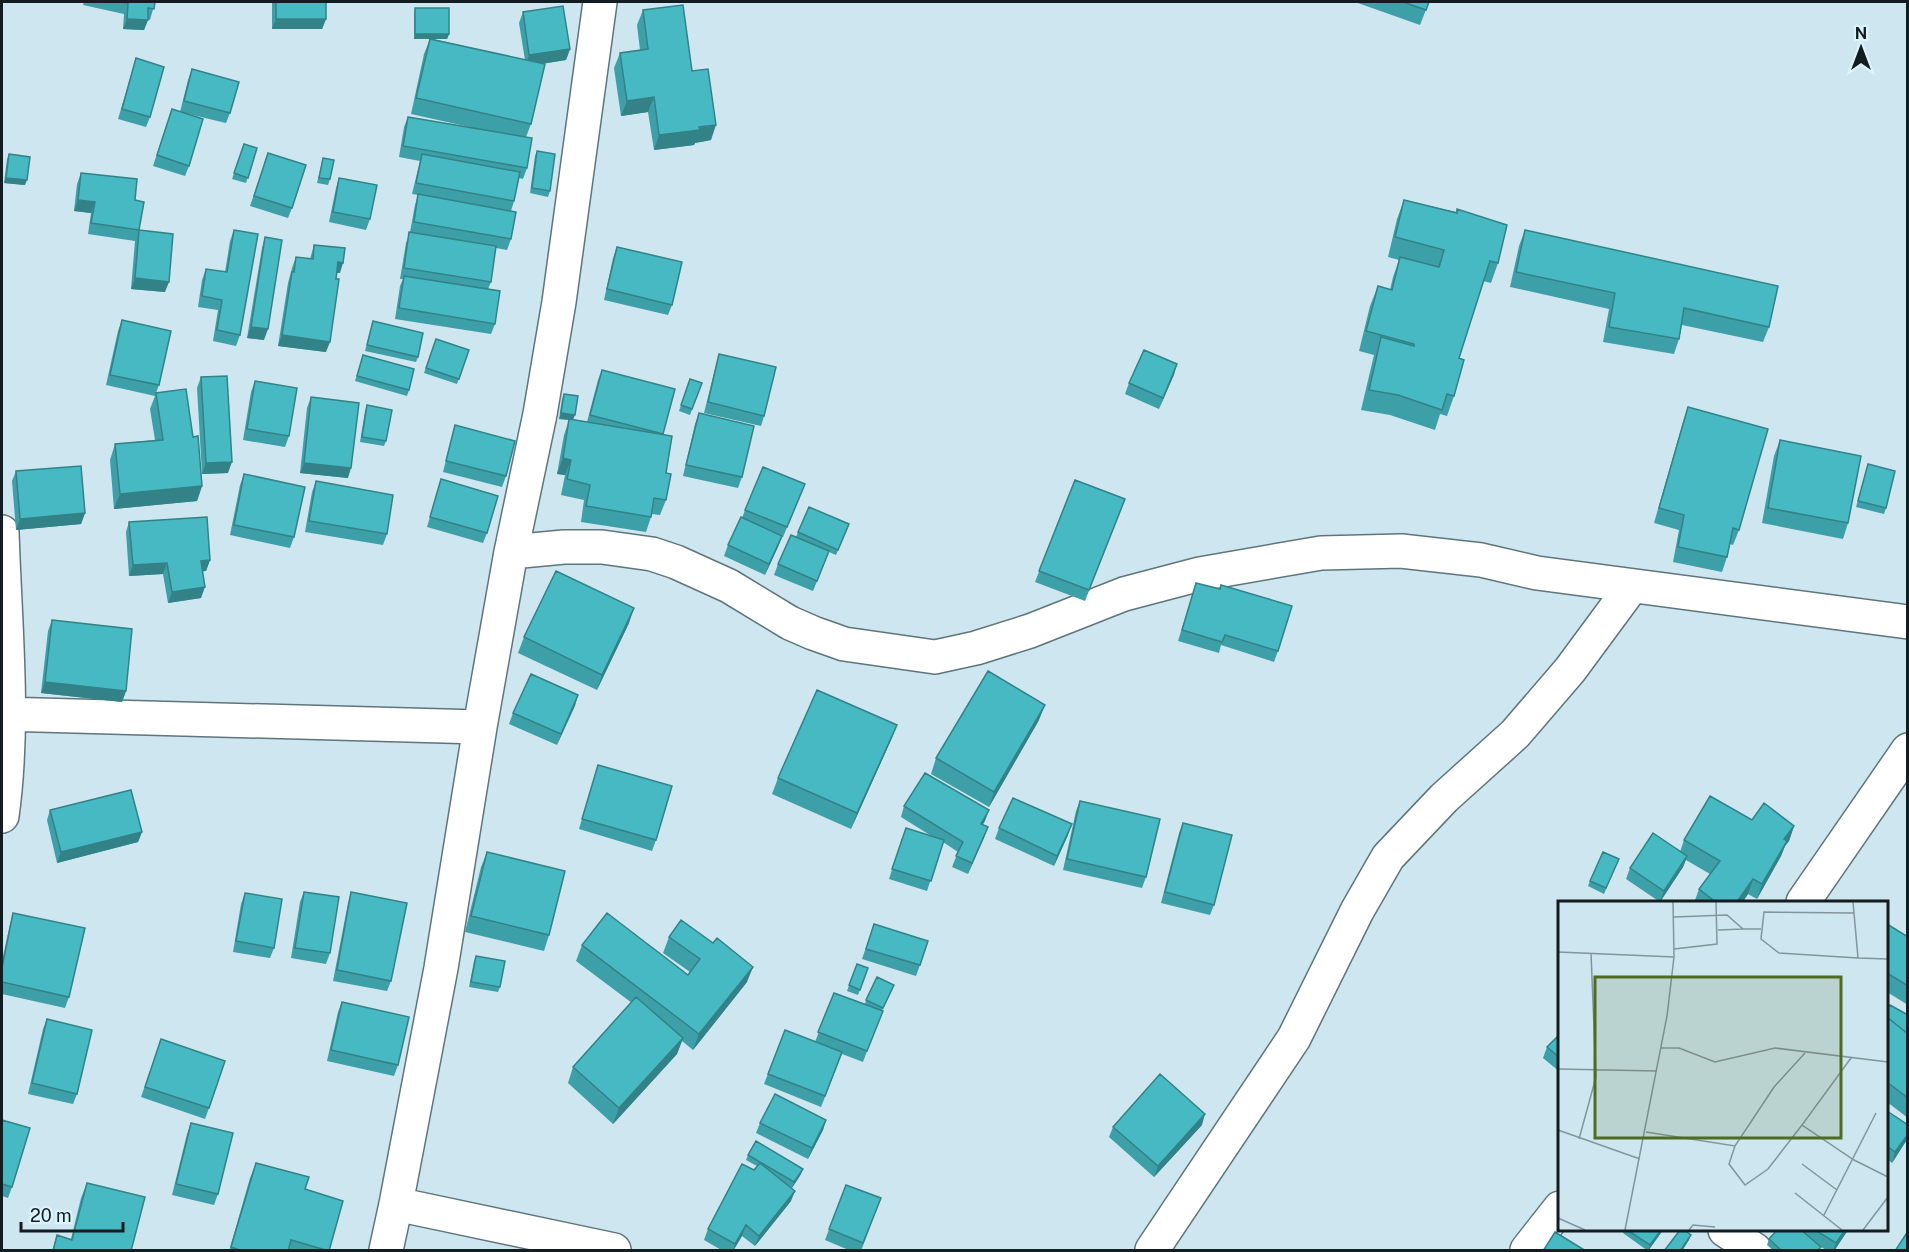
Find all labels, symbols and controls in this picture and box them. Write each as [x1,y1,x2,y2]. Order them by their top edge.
north arrow [1831,18,1891,78]
text: N [1855,24,1867,43]
inset map [1558,901,1888,1231]
scale bar [21,1195,123,1233]
text: 20 m [30,1205,72,1226]

